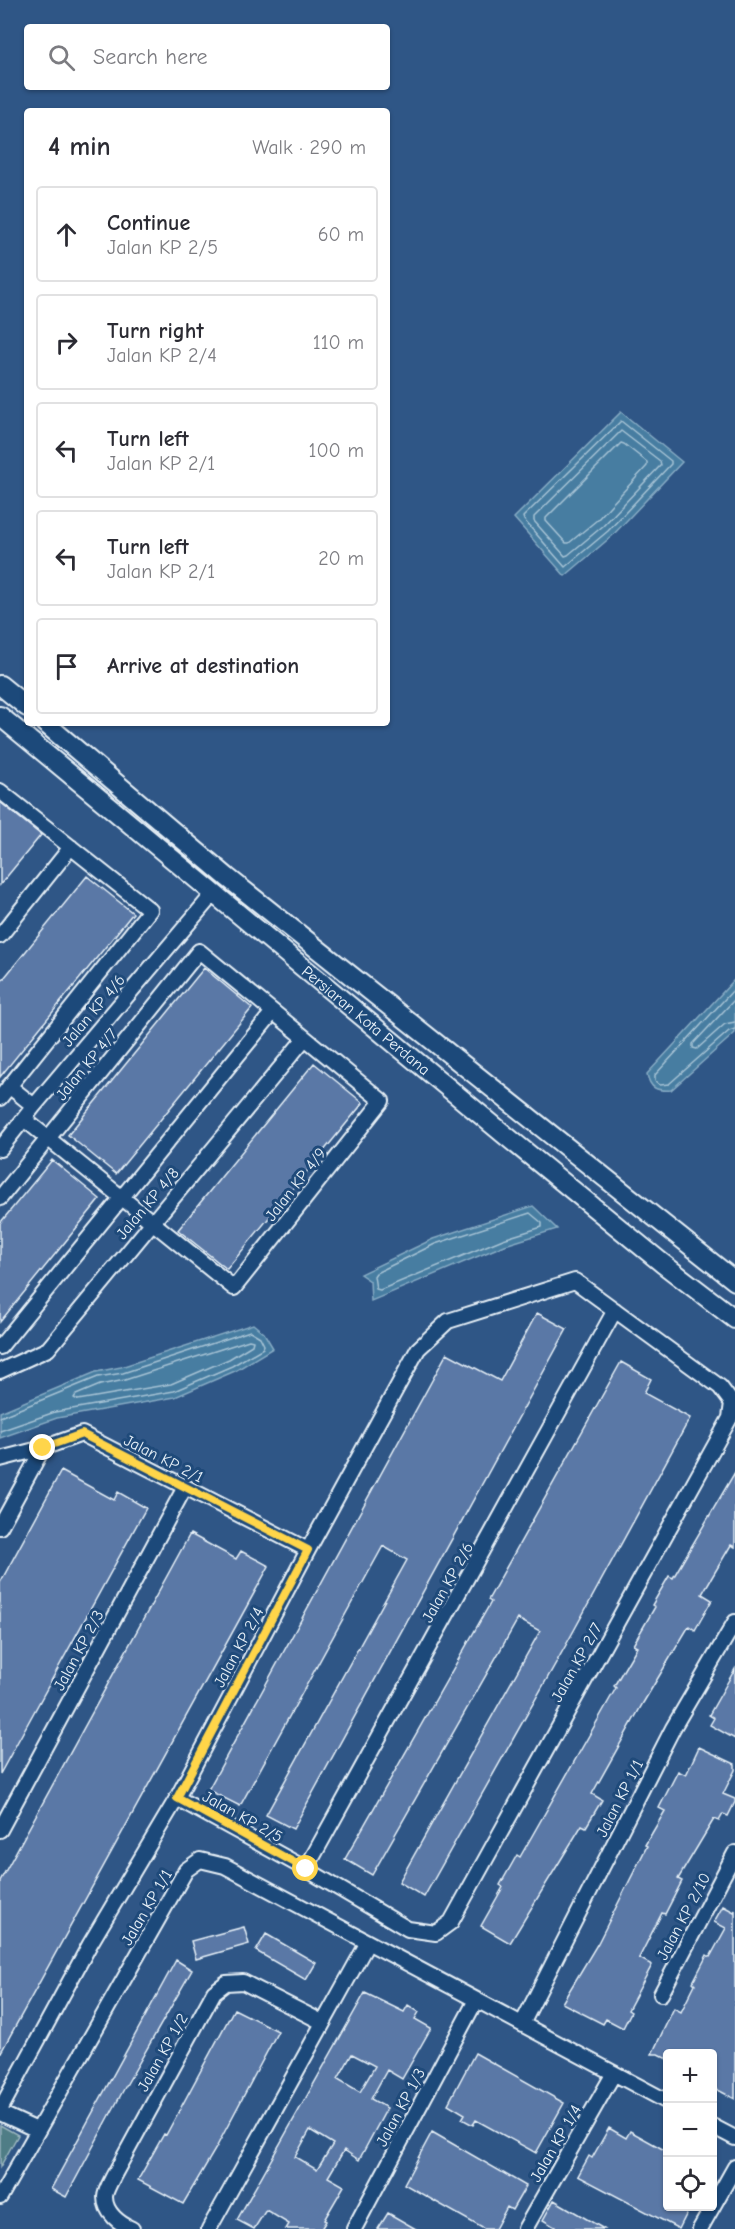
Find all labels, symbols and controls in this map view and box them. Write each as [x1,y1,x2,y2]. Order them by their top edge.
search box [24,24,390,90]
icon: search [45,41,78,74]
text: Search here [93,44,208,70]
text: 4 min [48,132,111,162]
text: Walk · 290 m [252,136,366,159]
text: Continue [107,210,190,236]
icon: ahead [50,218,83,251]
text: 60 m [318,223,364,246]
text: Jalan KP 2/5 [107,236,218,259]
text: Turn right [107,318,204,344]
icon: right [50,326,83,359]
text: 110 m [313,331,364,354]
text: Jalan KP 2/4 [107,344,217,367]
text: Turn left [107,426,189,452]
icon: left [50,434,83,467]
text: 100 m [309,439,364,462]
text: Jalan KP 2/1 [107,452,215,475]
text: Turn left [107,534,189,560]
icon: left [50,542,83,575]
text: 20 m [318,547,364,570]
text: Jalan KP 2/1 [107,560,215,583]
icon: arrive [50,650,83,683]
text: Arrive at destination [107,653,299,679]
street label: Persiaran Kota Perdana [298,962,433,1079]
street label: Jalan KP 4/6 [59,971,129,1050]
street label: Jalan KP 4/7 [52,1025,121,1104]
street label: Jalan KP 4/9 [262,1144,330,1225]
street label: Jalan KP 4/8 [113,1164,183,1243]
street label: Jalan KP 2/1 [121,1431,206,1487]
route end [29,1434,55,1460]
street label: Jalan KP 2/6 [418,1539,477,1626]
street label: Jalan KP 2/4 [210,1604,267,1690]
street label: Jalan KP 2/3 [50,1607,108,1694]
street label: Jalan KP 2/7 [548,1619,606,1705]
street label: Jalan KP 1/1 [593,1757,647,1840]
street label: Jalan KP 2/5 [199,1787,286,1846]
route start [292,1855,318,1881]
street label: Jalan KP 1/1 [118,1866,176,1949]
street label: Jalan KP 2/10 [653,1870,714,1963]
street label: Jalan KP 1/2 [134,2010,192,2095]
map controls [663,2049,717,2211]
button: + [663,2049,717,2103]
street label: Jalan KP 1/3 [373,2065,429,2150]
street label: Jalan KP 1/4 [527,2102,585,2185]
button: − [663,2103,717,2157]
button: locate [663,2157,717,2211]

